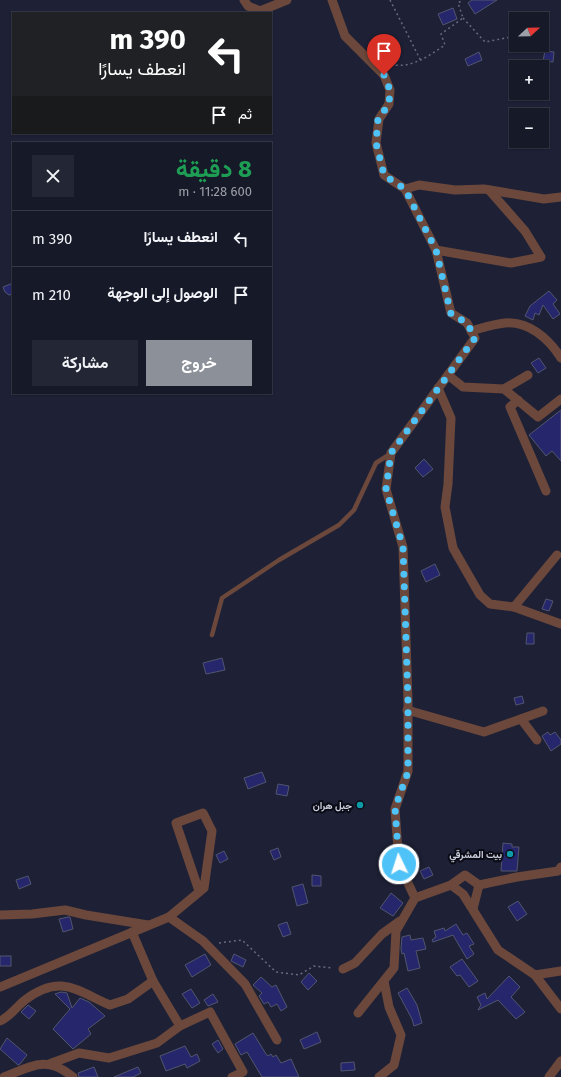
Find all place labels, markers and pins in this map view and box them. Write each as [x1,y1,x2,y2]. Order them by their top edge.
pin [367,34,401,75]
place label: جبل هران [313,800,352,812]
marker: جبل هران [355,800,365,810]
place label: بيت المشرقي [449,849,502,863]
marker: بيت المشرقي [505,849,515,859]

